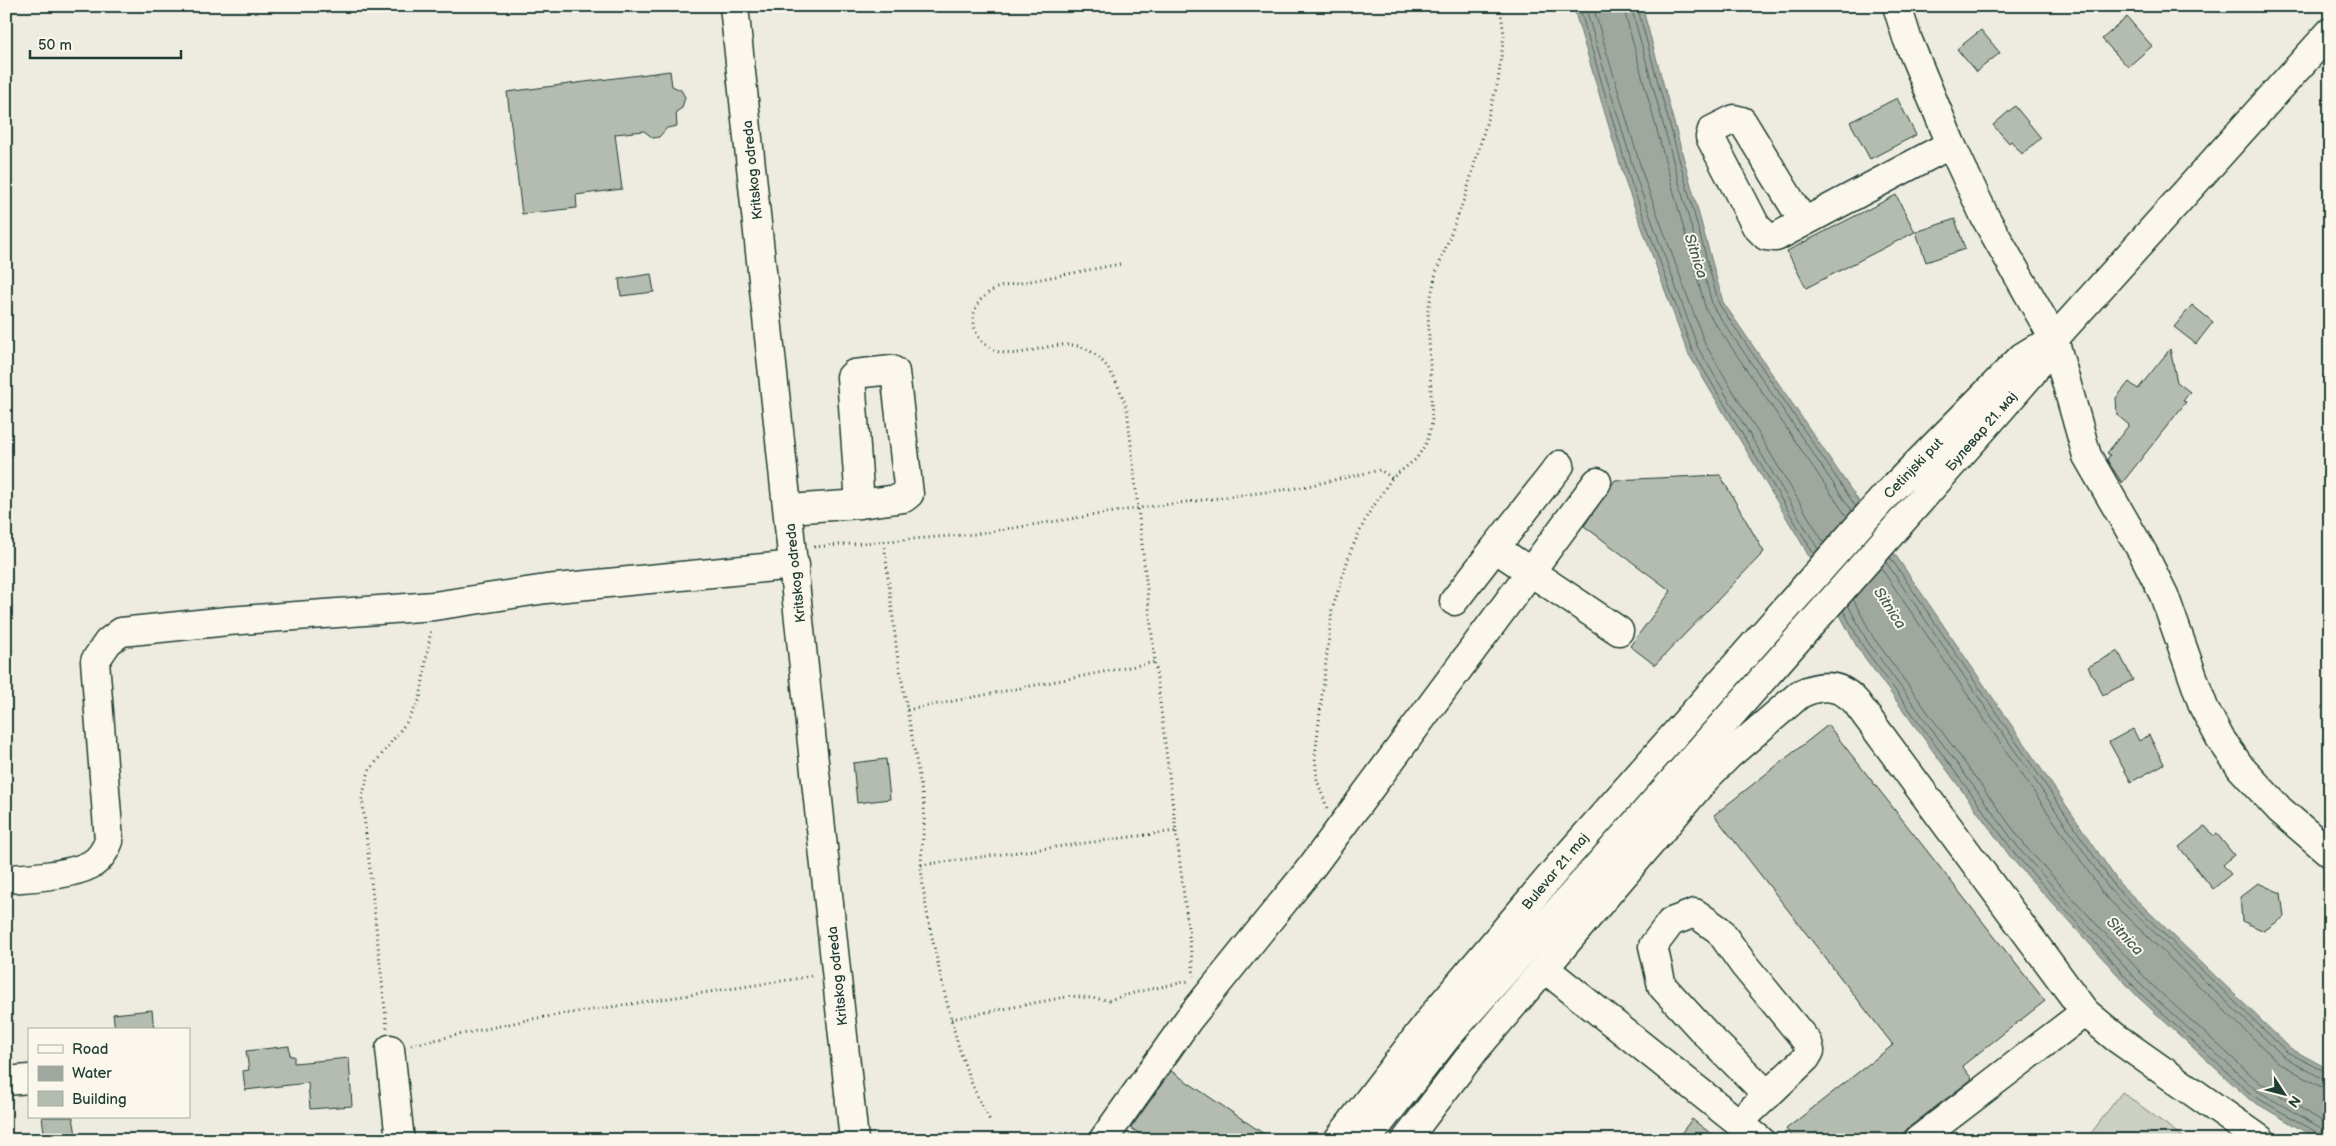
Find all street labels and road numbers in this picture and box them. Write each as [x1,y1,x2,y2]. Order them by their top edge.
street label: Kritskog odreda [739,119,766,221]
street label: Булевар 21. мај [1942,388,2021,475]
street label: Cetinjski put [1880,434,1947,502]
street label: Kritskog odreda [782,522,809,624]
street label: Bulevar 21. maj [1518,830,1592,913]
street label: Kritskog odreda [824,925,851,1027]

